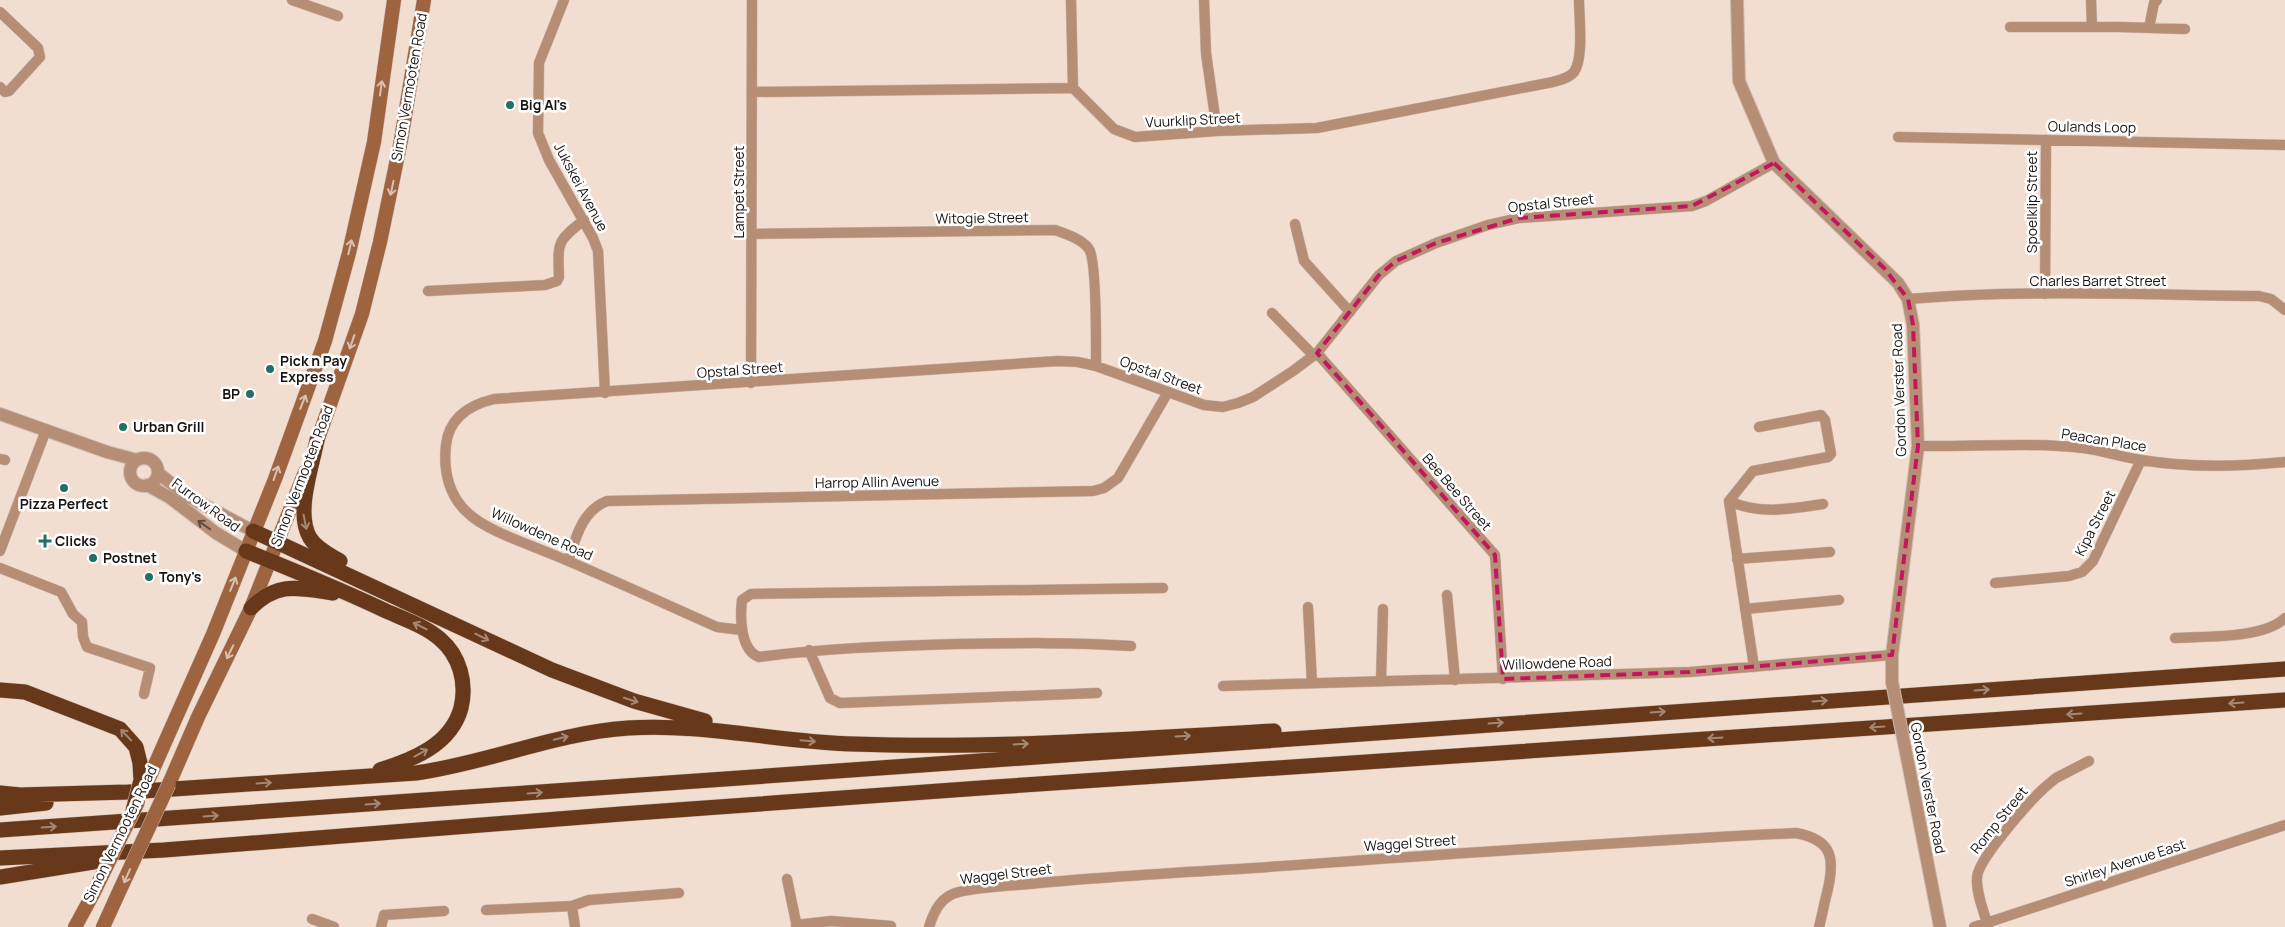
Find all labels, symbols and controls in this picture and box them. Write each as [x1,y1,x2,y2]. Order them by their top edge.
street label: Simon Vermooten Road [386,11,431,162]
one-way arrow [377,80,387,96]
place label: Big Al's [520,95,567,114]
marker: Big Al's [504,99,516,111]
street label: Vuurklip Street [1145,107,1241,131]
street label: Oulands Loop [2048,116,2136,137]
street label: Jukskei Avenue [550,139,613,234]
street label: Lampet Street [729,145,748,238]
street label: Spoelklip Street [2022,150,2041,253]
one-way arrow [386,179,396,195]
street label: Opstal Street [1507,189,1595,216]
street label: Witogie Street [935,207,1029,228]
one-way arrow [346,240,356,256]
street label: Charles Barret Street [2030,271,2167,290]
street label: Gordon Verster Road [1887,323,1910,457]
one-way arrow [347,334,356,349]
place label: Pick n Pay Express [280,351,347,386]
street label: Opstal Street [1117,351,1205,398]
street label: Opstal Street [696,357,784,382]
marker: Pick n Pay Express [264,363,276,375]
place label: BP [222,384,240,403]
marker: BP [244,388,256,400]
one-way arrow [299,395,308,410]
street label: Simon Vermooten Road [266,402,337,549]
place label: Urban Grill [133,417,205,436]
marker: Urban Grill [117,421,129,433]
street label: Peacan Place [2060,423,2148,456]
street label: Bee Bee Street [1419,449,1496,535]
one-way arrow [272,466,281,481]
street label: Harrop Allin Avenue [815,471,939,492]
street label: Furrow Road [168,473,244,536]
marker: Pizza Perfect [58,482,70,494]
street label: Kipa Street [2070,486,2119,559]
place label: Pizza Perfect [20,494,108,513]
street label: Willowdene Road [488,503,596,565]
one-way arrow [301,513,311,529]
one-way arrow [198,520,212,530]
place label: Clicks [55,531,97,550]
marker: Clicks [39,535,51,547]
place label: Postnet [103,548,157,567]
marker: Postnet [87,552,99,564]
place label: Tony's [159,567,202,586]
marker: Tony's [143,571,155,583]
one-way arrow [228,577,238,592]
one-way arrow [413,621,428,631]
one-way arrow [474,633,489,642]
one-way arrow [224,644,234,659]
street label: Willowdene Road [1502,651,1612,674]
one-way arrow [1974,685,1990,694]
one-way arrow [623,695,639,705]
one-way arrow [1812,696,1828,706]
one-way arrow [2229,698,2245,708]
one-way arrow [1649,707,1665,717]
one-way arrow [2067,710,2083,719]
one-way arrow [1487,719,1503,728]
street label: Gordon Verster Road [1906,721,1951,855]
one-way arrow [1869,723,1885,732]
one-way arrow [120,729,132,742]
one-way arrow [1175,731,1191,741]
one-way arrow [552,733,568,742]
one-way arrow [1707,734,1723,743]
one-way arrow [800,736,816,746]
one-way arrow [1013,739,1029,748]
one-way arrow [413,748,428,758]
street label: Simon Vermooten Road [78,762,161,905]
one-way arrow [256,778,272,787]
street label: Romp Street [1966,782,2032,857]
one-way arrow [527,788,543,798]
one-way arrow [365,800,381,809]
one-way arrow [202,811,218,820]
one-way arrow [40,822,56,831]
street label: Waggel Street [1363,830,1457,855]
street label: Shirley Avenue East [2062,834,2188,891]
street label: Waggel Street [959,858,1053,889]
one-way arrow [121,868,131,883]

